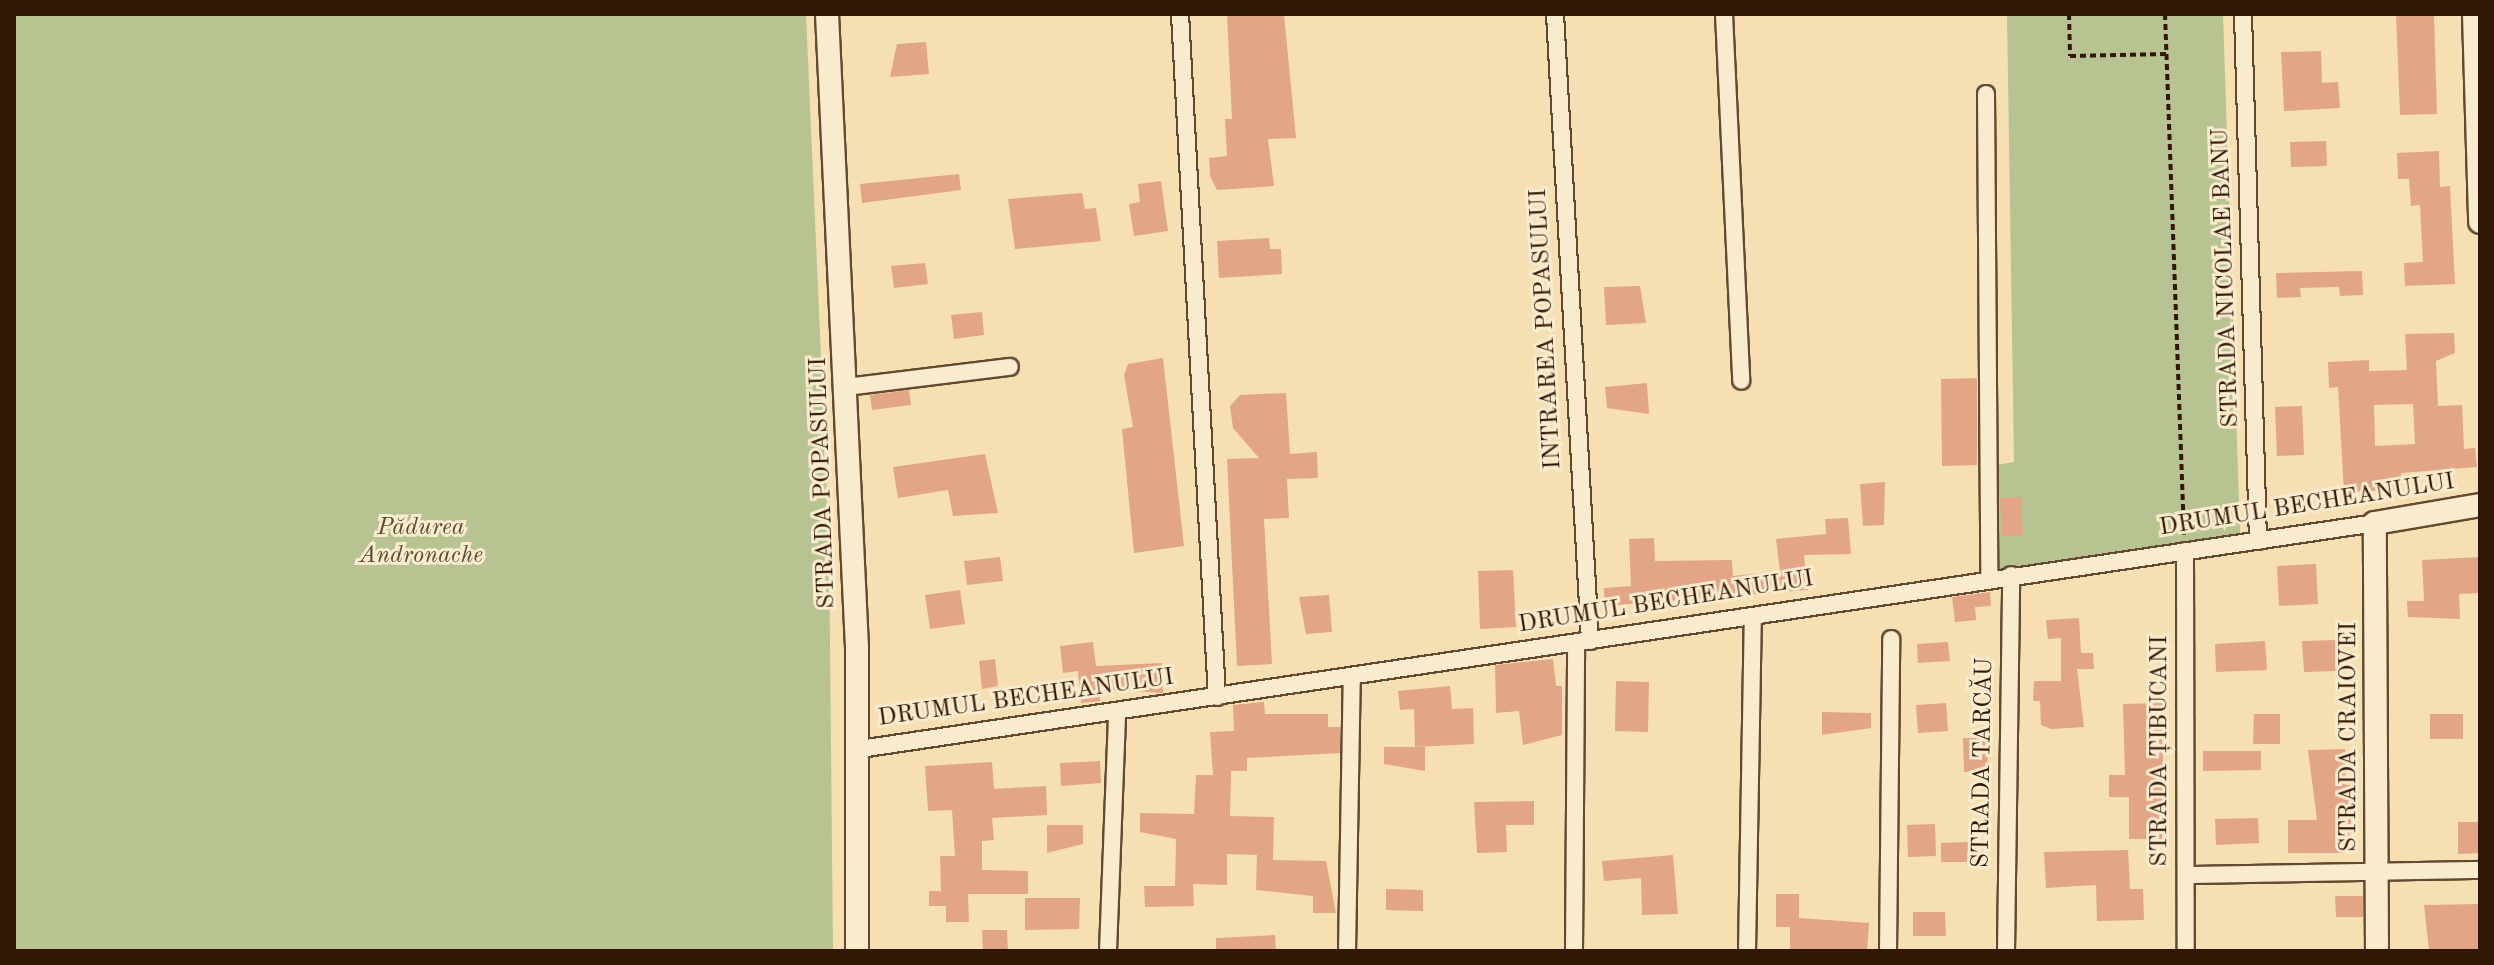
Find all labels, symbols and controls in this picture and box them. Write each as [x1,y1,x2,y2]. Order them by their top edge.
street label: STRADA NICOLAE BANU [2207,128,2247,428]
street label: INTRAREA POPASULUI [1525,188,1569,470]
street label: STRADA POPASULUI [805,357,843,609]
street label: DRUMUL BECHEANULUI [2157,468,2457,544]
park label: Pădurea Andronache [359,515,483,571]
street label: DRUMUL BECHEANULUI [1516,565,1816,641]
street label: STRADA CRAIOVEI [2336,622,2364,852]
street label: STRADA ȚIBUCANI [2147,635,2175,867]
street label: STRADA TARCĂU [1968,658,2000,868]
street label: DRUMUL BECHEANULUI [876,664,1176,734]

